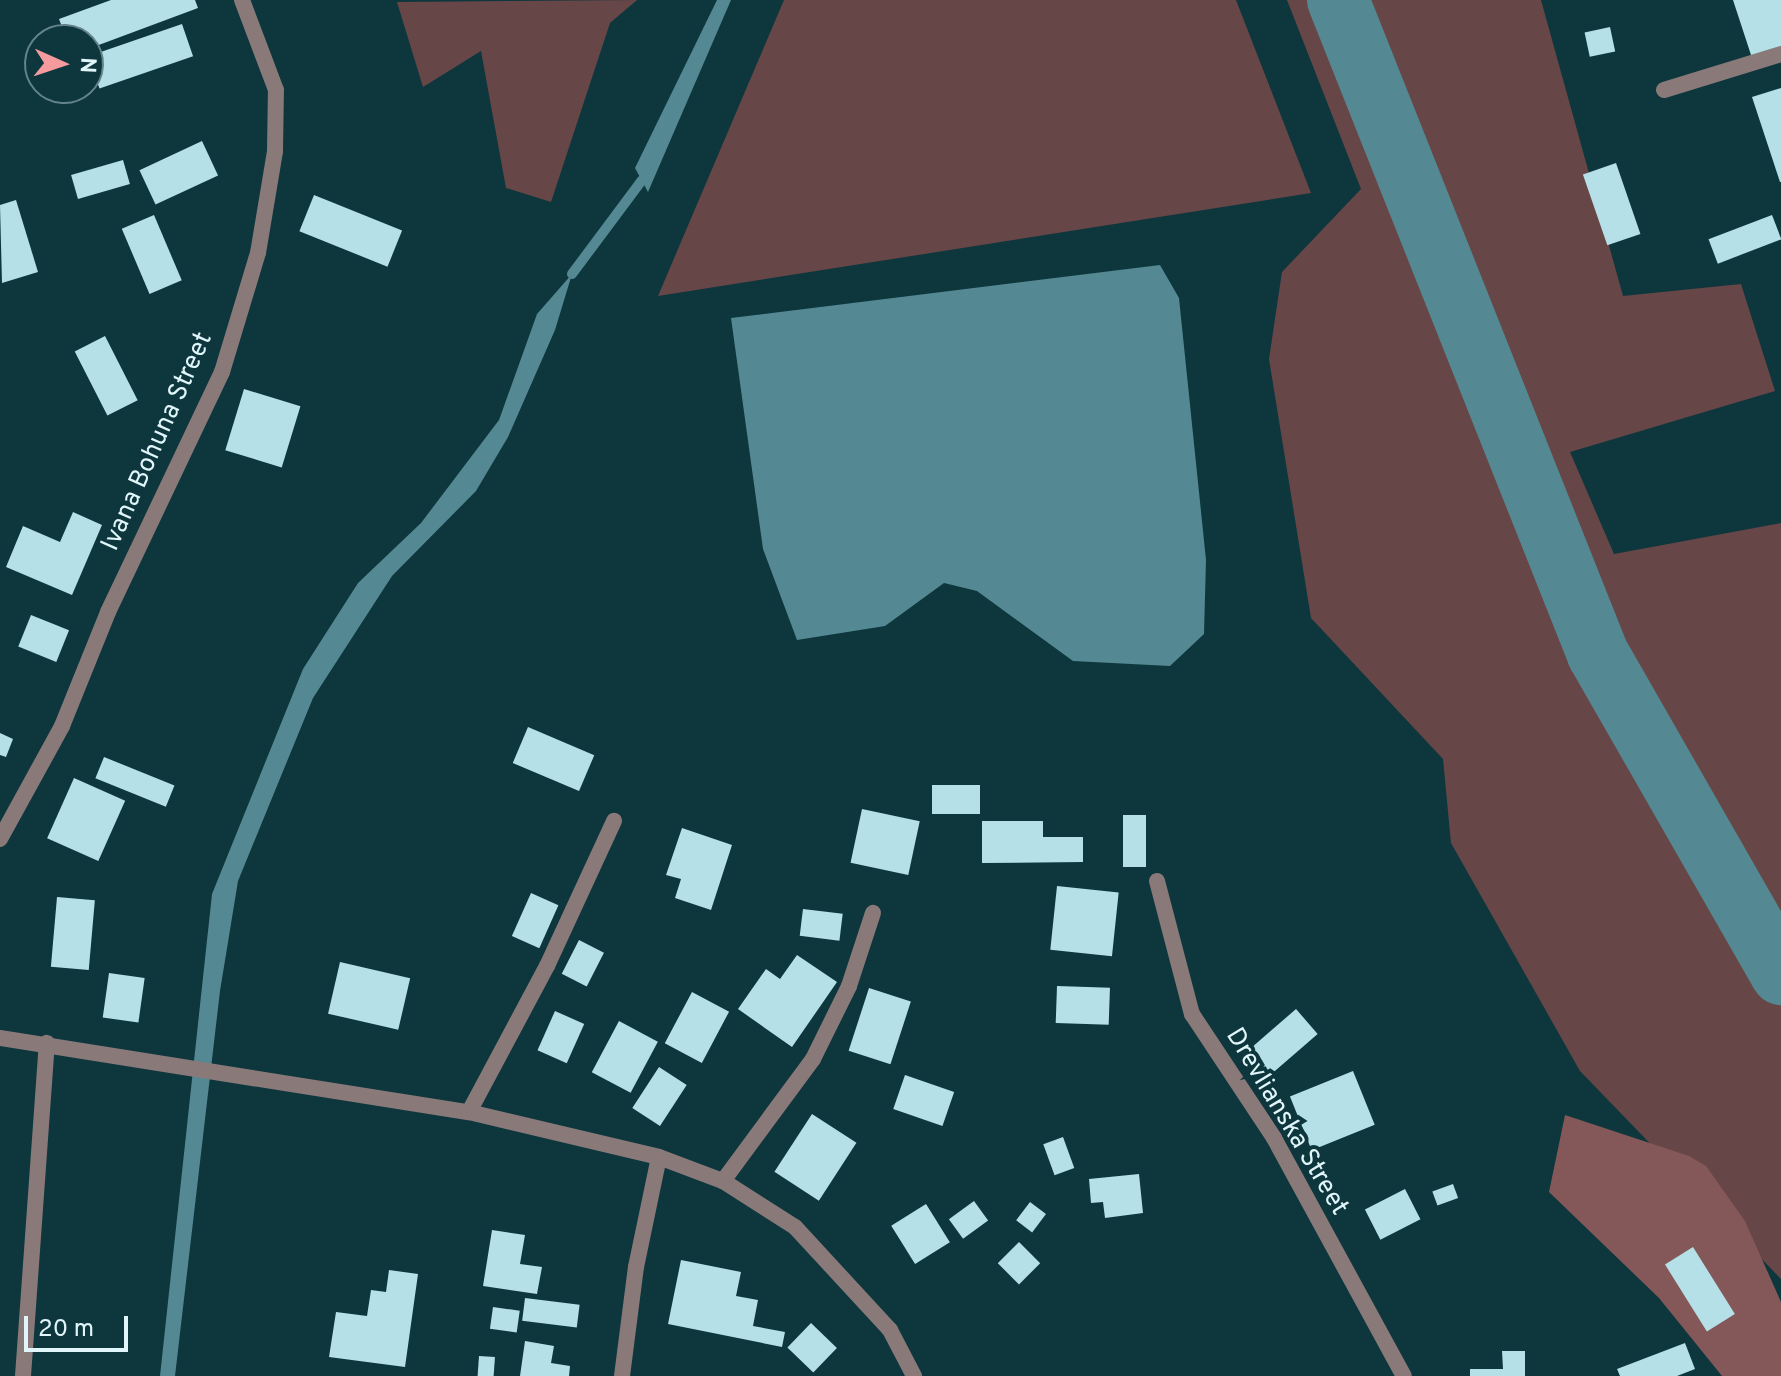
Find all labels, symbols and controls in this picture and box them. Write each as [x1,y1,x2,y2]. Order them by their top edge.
north arrow [24,24,104,104]
text: N [73,57,100,74]
street label: Ivana Bohuna Street [96,328,220,556]
street label: Drevlianska Street [1218,1023,1354,1221]
scale bar [28,1300,132,1350]
text: 20 m [38,1315,94,1345]

